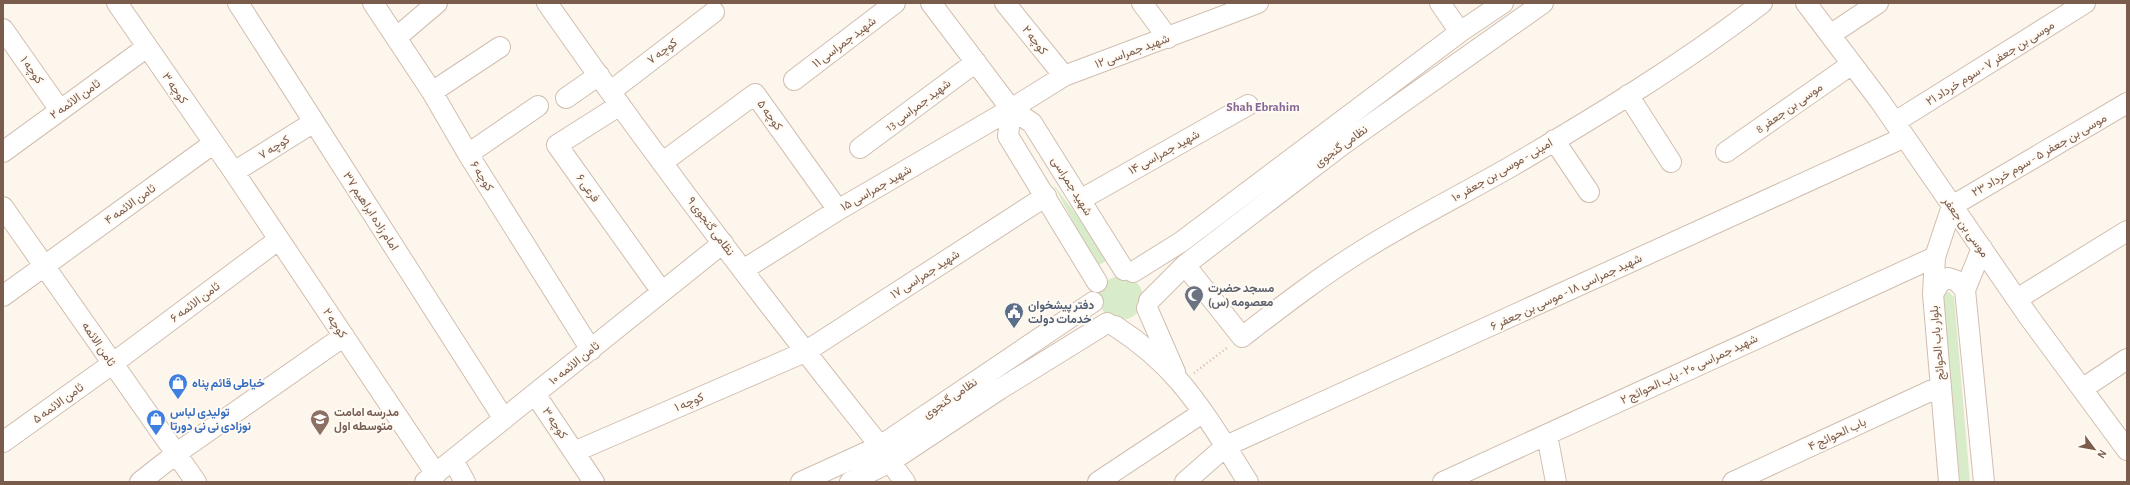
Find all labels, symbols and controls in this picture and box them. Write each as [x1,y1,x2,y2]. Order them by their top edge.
street label: شهید جمراسی ۱۱ [810,14,879,71]
street label: موسی بن جعفر ۷ - سوم خرداد ۲۱ [1924,18,2057,109]
street label: کوچه ۲ [1018,23,1050,58]
street label: شهید جمراسی ۱۲ [1093,32,1172,72]
street label: کوچه ۷ [645,36,680,68]
street label: کوچه ۱ [17,54,46,87]
street label: کوچه ۳ [158,70,190,107]
street label: ثامن الائمه ۲ [48,77,104,123]
street label: شهید جمراسی 13 [883,77,954,135]
street label: موسی بن جعفر 8 [1753,81,1826,137]
street label: کوچه ۵ [754,98,785,133]
district label: Shah Ebrahim [1226,101,1300,114]
street label: موسی بن جعفر ۵ - سوم خرداد ۲۳ [1970,111,2109,200]
street label: نظامی گنجوی [1312,123,1371,171]
street label: شهید جمراسی ۱۴ [1126,128,1203,178]
street label: کوچه ۷ [256,133,293,163]
street label: امینی - موسی بن جعفر ۱۰ [1450,136,1555,205]
street label: شهید جمراسی [1047,154,1095,219]
street label: کوچه ۶ [467,159,496,194]
street label: شهید جمراسی ۱۵ [839,163,914,215]
street label: امام زاده ابراهیم ۳۷ [340,170,401,254]
street label: فرعی ۶ [572,172,602,205]
street label: ثامن الائمه ۴ [102,182,159,228]
street label: نظامی گنجوی ۹ [683,194,737,259]
street label: موسی بن جعفر [1939,194,1991,261]
street label: شهید جمراسی ۱۷ [888,247,963,302]
street label: شهید جمراسی ۱۸ - موسی بن جعفر ۶ [1488,252,1644,334]
street label: ثامن الائمه ۶ [168,280,223,326]
place label: مسجد حضرت معصومه (س) [1208,282,1275,310]
mosque icon: مسجد حضرت معصومه (س) [1183,284,1205,312]
place label: دفتر پیشخوان خدمات دولت [1028,299,1094,327]
public building icon: دفتر پیشخوان خدمات دولت [1003,301,1025,329]
street label: بلوار باب الحوائج [1928,305,1949,381]
street label: کوچه ۲ [319,306,349,341]
street label: ثامن الائمه [78,320,118,369]
street label: شهید جمراسی ۲۰ - باب الحوائج ۲ [1619,332,1761,409]
street label: ثامن الائمه ۱۰ [547,339,603,388]
shop icon: خیاطی قائم پناه [167,372,189,400]
street label: نظامی گنجوی [921,376,980,422]
place label: خیاطی قائم پناه [192,377,265,391]
street label: ثامن الائمه ۵ [30,381,87,427]
street label: کوچه ۱ [673,391,706,415]
street label: کوچه ۳ [539,405,570,442]
place label: تولیدی لباس نوزادی نی نی دورتا [170,406,251,434]
place label: مدرسه امامت متوسطه اول [334,406,399,434]
shop icon: تولیدی لباس نوزادی نی نی دورتا [145,408,167,436]
school or university icon: مدرسه امامت متوسطه اول [309,408,331,436]
street label: باب الحوائج ۴ [1806,415,1869,455]
north arrow [2074,429,2114,469]
text: N [2095,448,2109,460]

